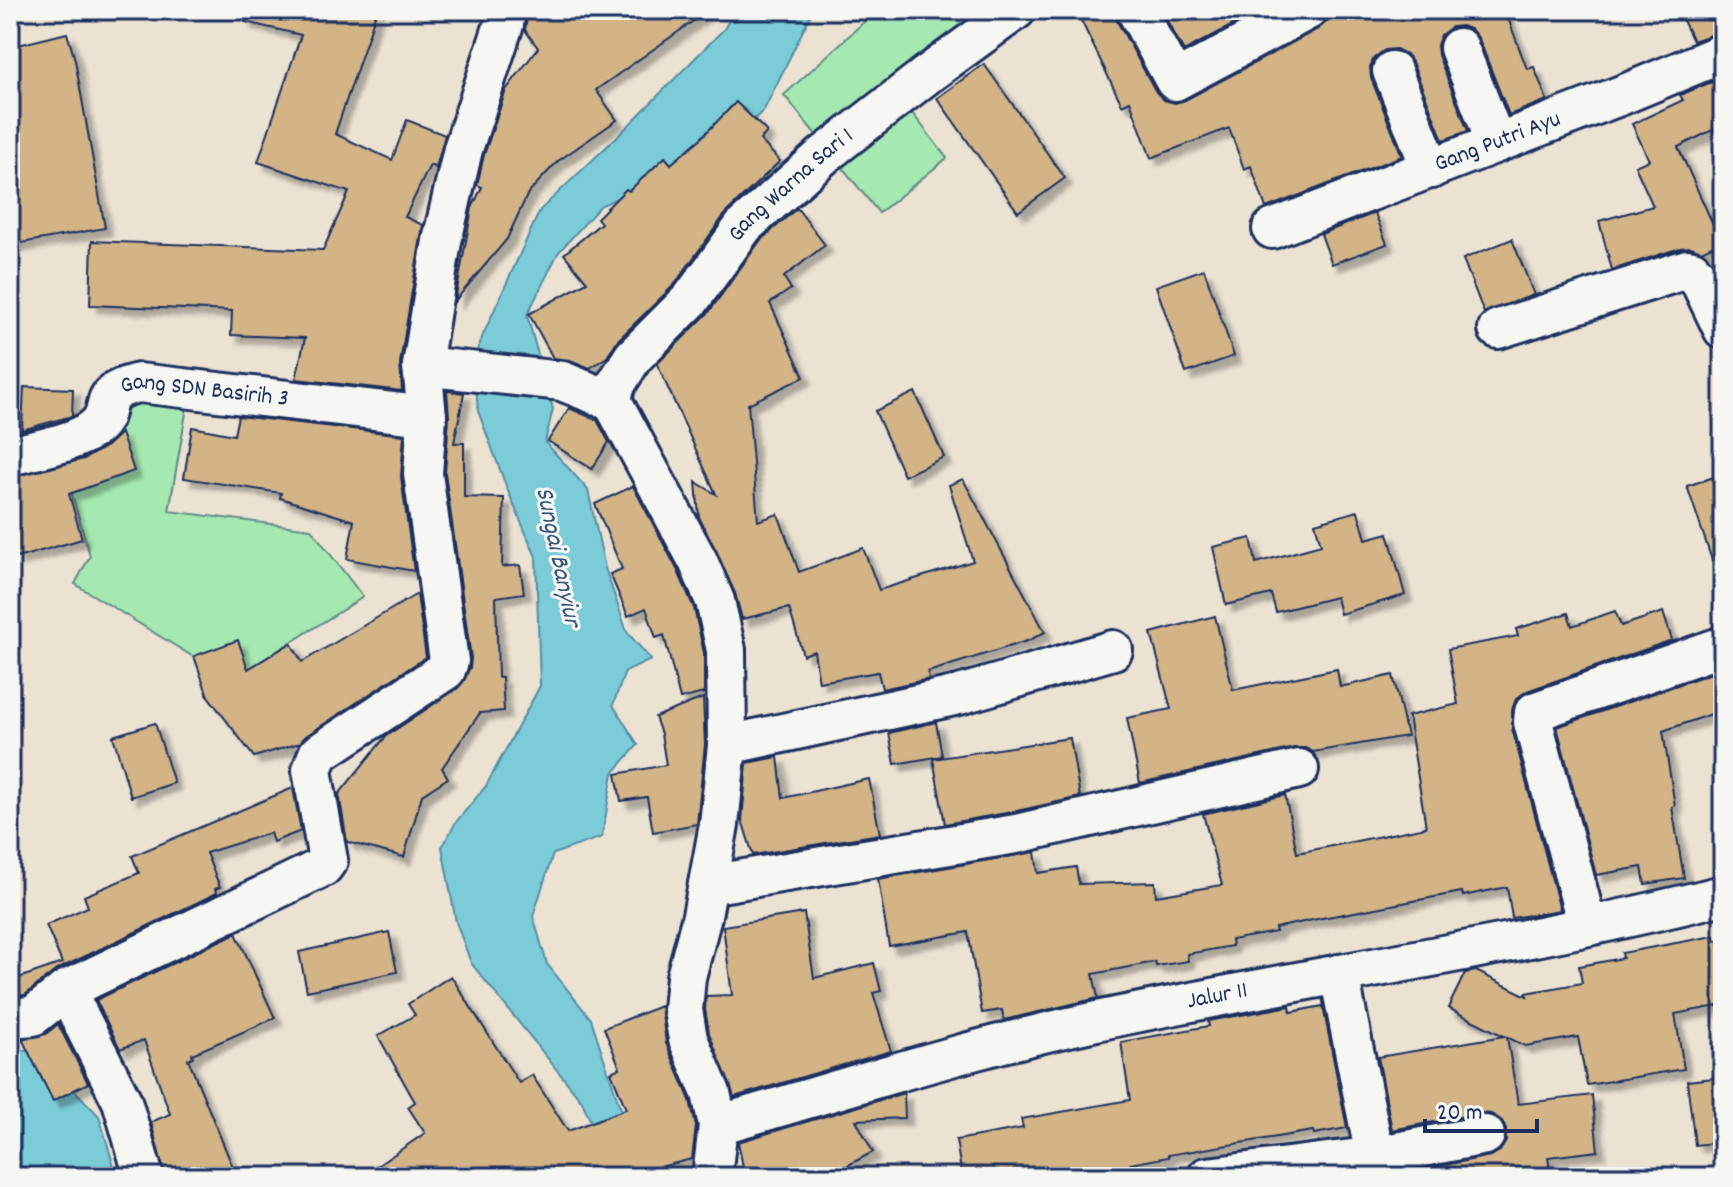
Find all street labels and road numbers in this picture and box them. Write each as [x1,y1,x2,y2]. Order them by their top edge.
street label: Gang Putri Ayu [1430,103,1566,182]
street label: Gang Warna Sari 1 [720,120,862,250]
street label: Gang SDN Basirih 3 [116,365,290,417]
street label: Jalur 11 [1184,974,1251,1019]

